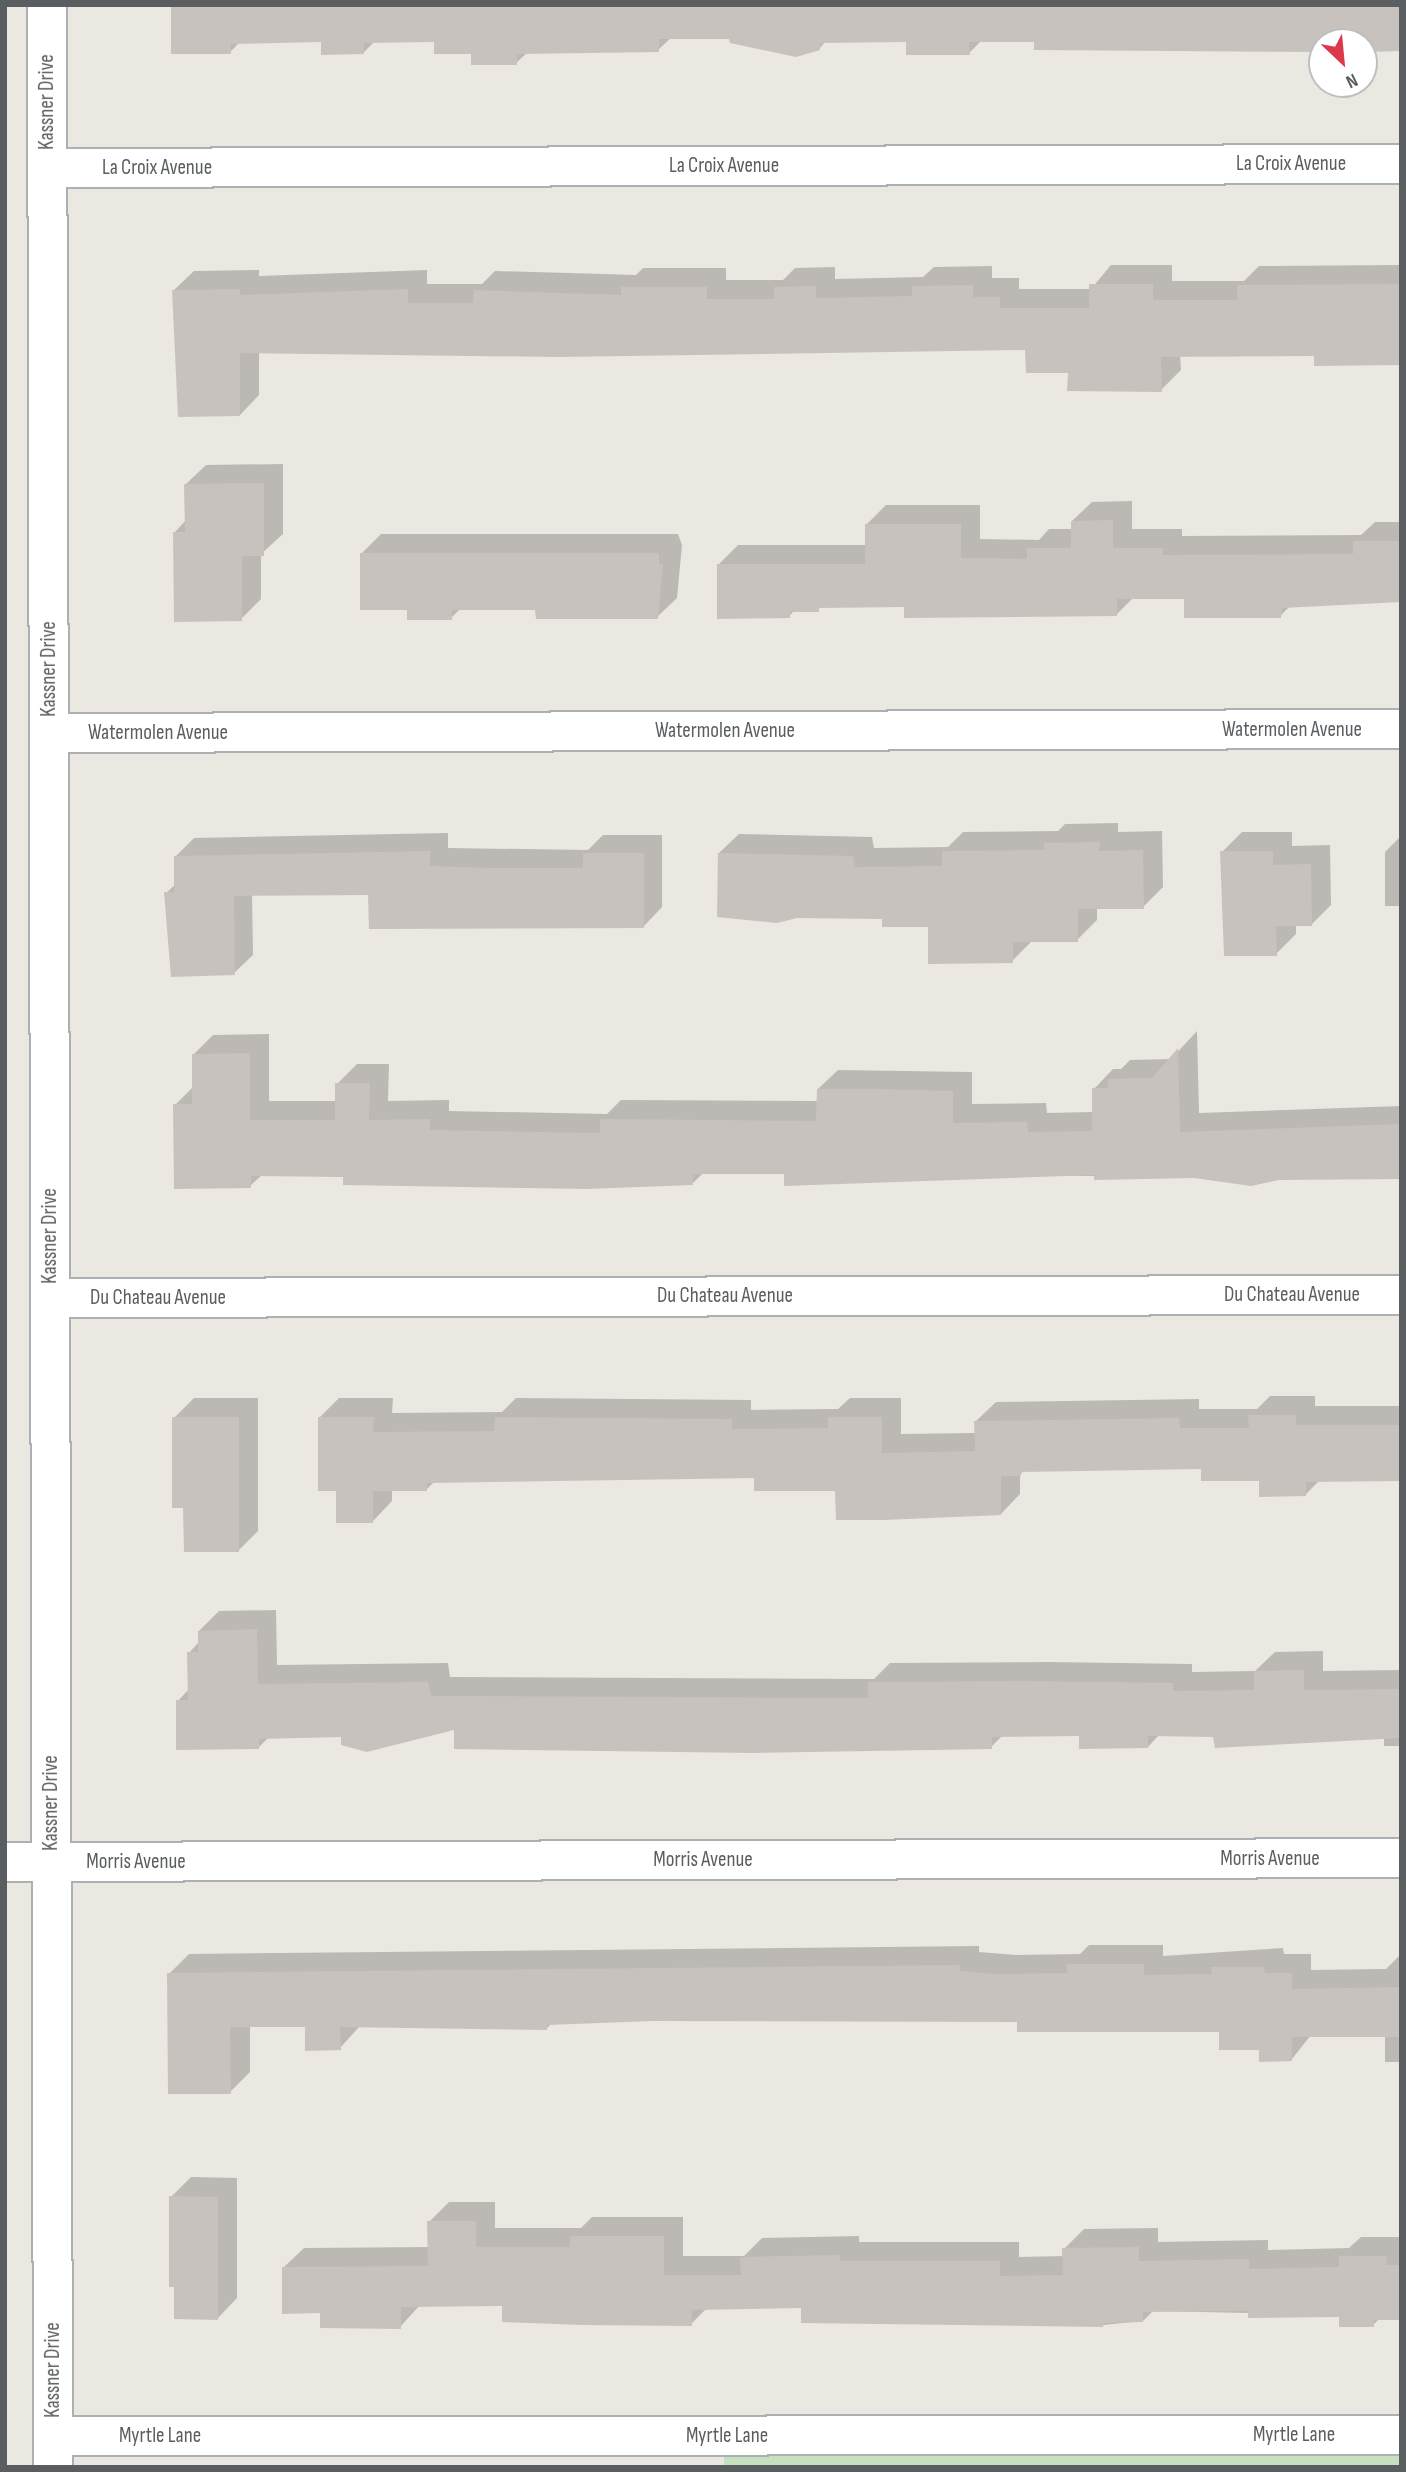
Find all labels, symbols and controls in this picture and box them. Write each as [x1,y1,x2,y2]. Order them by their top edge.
north arrow [1308,28,1378,98]
street label: Kassner Drive [34,54,60,150]
text: N [1342,68,1361,93]
street label: La Croix Avenue [1236,151,1346,177]
street label: La Croix Avenue [669,153,779,179]
street label: La Croix Avenue [102,155,212,181]
street label: Kassner Drive [36,621,62,717]
street label: Watermolen Avenue [1222,717,1362,743]
street label: Watermolen Avenue [655,718,795,744]
street label: Watermolen Avenue [88,720,228,746]
street label: Kassner Drive [37,1188,63,1284]
street label: Du Chateau Avenue [1224,1282,1360,1308]
street label: Du Chateau Avenue [657,1283,793,1309]
street label: Du Chateau Avenue [90,1285,226,1311]
street label: Kassner Drive [38,1755,64,1851]
street label: Morris Avenue [1220,1846,1320,1872]
street label: Morris Avenue [653,1847,753,1873]
street label: Morris Avenue [86,1849,186,1875]
street label: Kassner Drive [40,2322,66,2418]
street label: Myrtle Lane [1253,2422,1335,2448]
street label: Myrtle Lane [119,2423,201,2449]
street label: Myrtle Lane [686,2423,768,2449]

